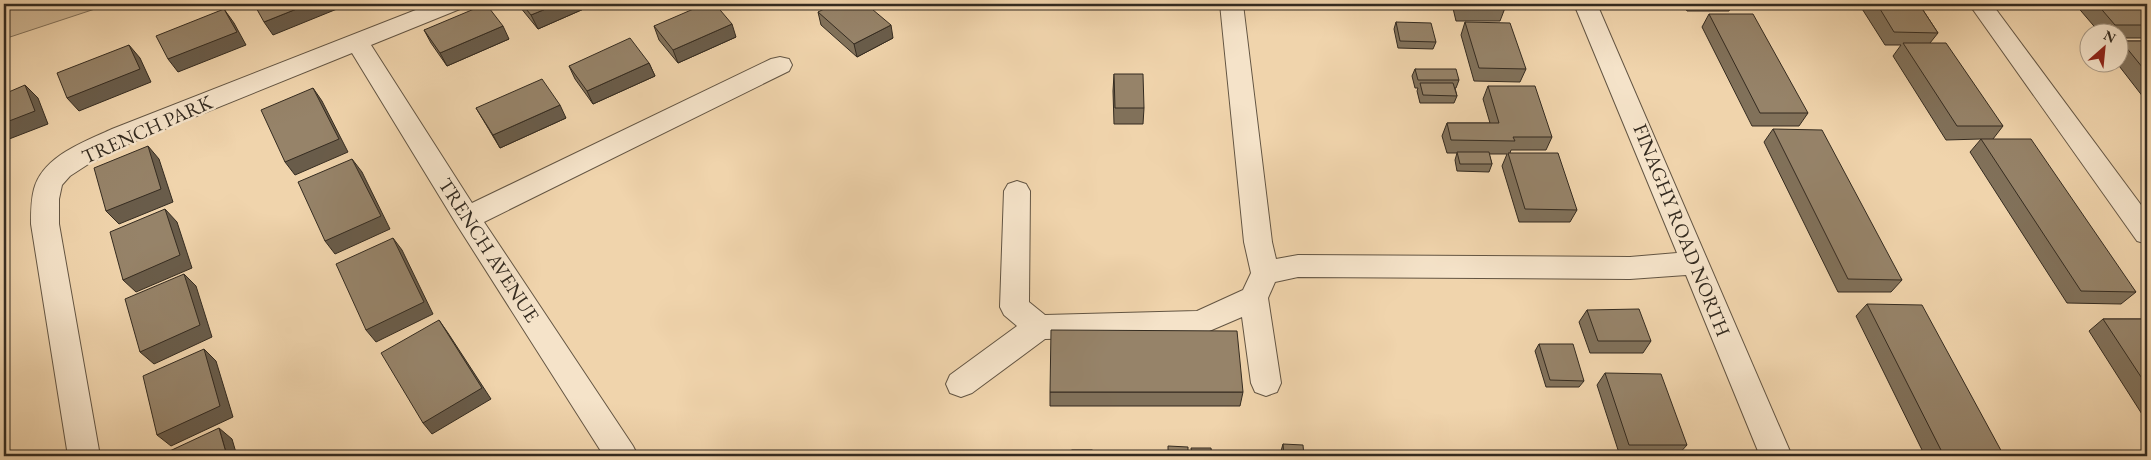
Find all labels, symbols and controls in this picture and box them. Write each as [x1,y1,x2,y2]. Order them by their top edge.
north arrow [2078,22,2128,72]
text: N [2101,26,2120,47]
street label: TRENCH PARK [78,88,217,169]
street label: FINAGHY ROAD NORTH [1627,120,1737,340]
street label: TRENCH AVENUE [433,173,545,327]

